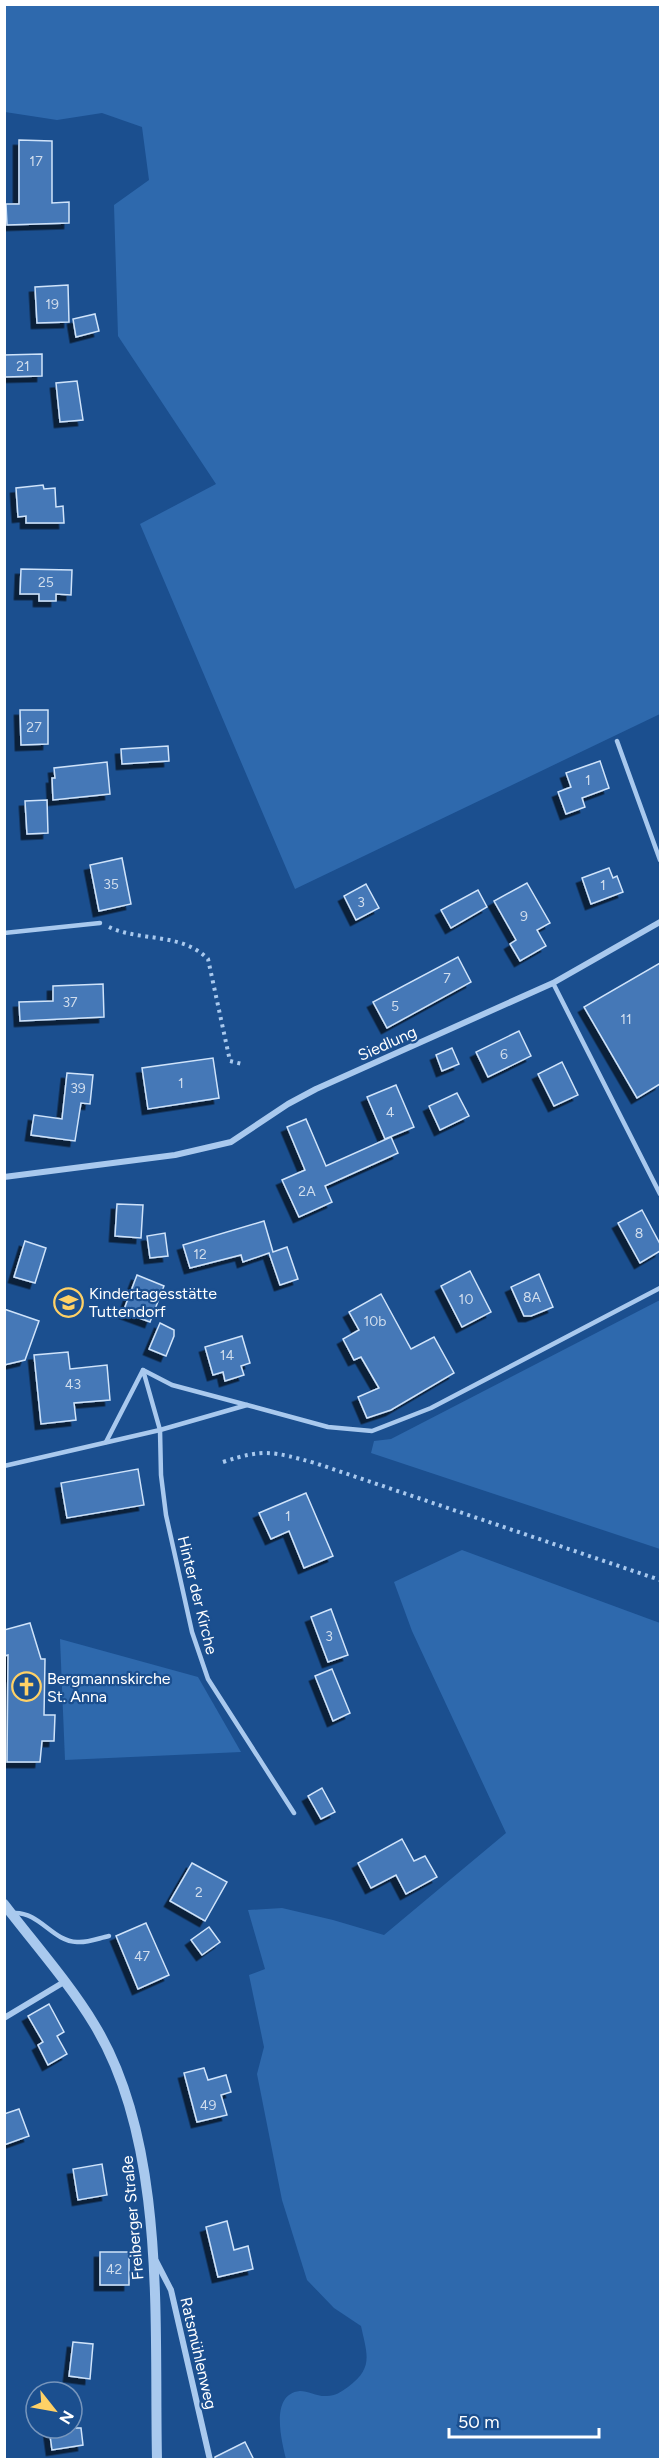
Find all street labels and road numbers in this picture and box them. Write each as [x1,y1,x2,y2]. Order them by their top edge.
street label: Siedlung [355,1022,420,1065]
street label: Hinter der Kirche [174,1534,221,1657]
street label: Freiberger Straße [118,2155,147,2281]
street label: Ratsmühlenweg [176,2295,221,2411]

